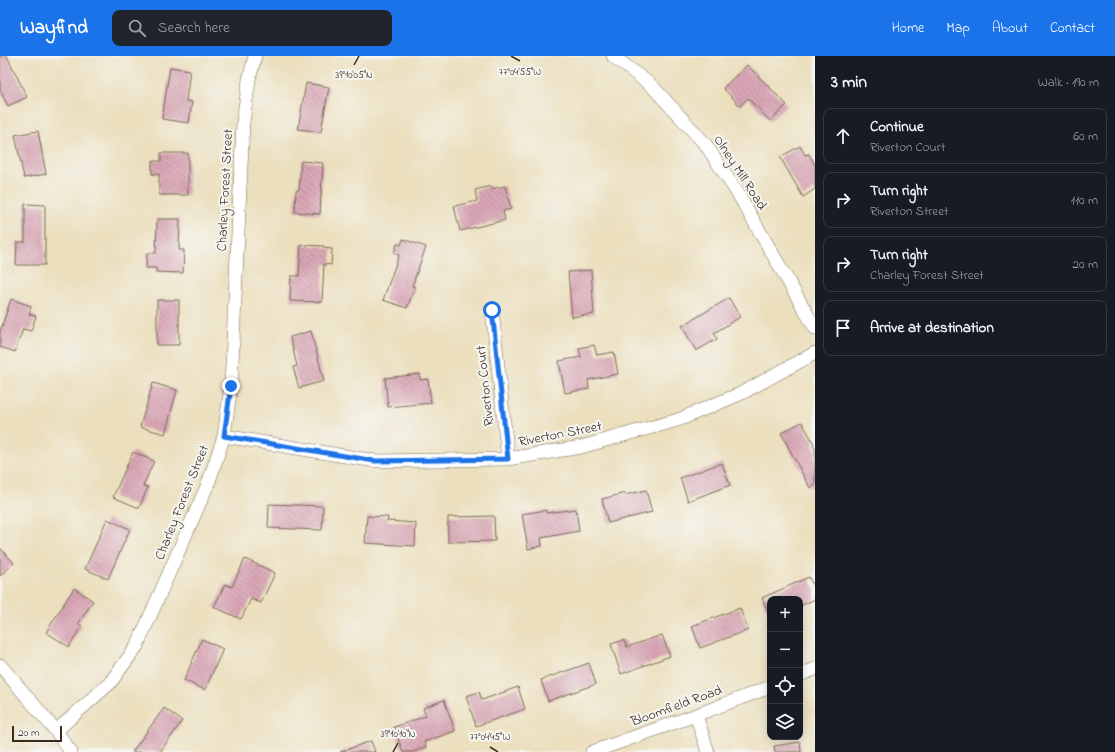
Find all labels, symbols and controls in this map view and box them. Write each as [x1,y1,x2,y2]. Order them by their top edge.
search box [112,10,392,46]
text: Wayfind [20,15,88,42]
icon: search [126,17,148,39]
text: Search here [158,17,230,39]
text: Home [892,18,924,39]
text: Map [946,18,970,39]
text: About [992,18,1028,39]
text: Contact [1050,18,1095,39]
text: 77°04'55"W [499,65,541,80]
text: 39°10'05"N [335,68,373,83]
text: 3 min [831,70,867,95]
text: Walk · 190 m [1038,73,1099,92]
text: Continue [870,116,924,138]
icon: ahead [832,125,854,147]
text: 60 m [1073,127,1098,146]
street label: Charley Forest Street [212,128,240,252]
street label: Olney Mill Road [707,131,772,215]
text: Riverton Court [870,138,945,157]
text: Turn right [870,180,928,202]
icon: right [832,189,854,211]
text: 110 m [1071,191,1098,210]
text: Riverton Street [870,202,948,221]
text: Turn right [870,244,928,266]
icon: right [832,253,854,275]
text: 20 m [1073,255,1098,274]
text: Charley Forest Street [870,266,984,285]
route start [483,301,501,319]
icon: arrive [832,317,854,339]
text: Arrive at destination [870,317,994,339]
street label: Riverton Court [471,344,500,427]
route end [222,377,240,395]
street label: Riverton Street [517,416,604,453]
street label: Charley Forest Street [150,442,216,564]
map controls [767,596,803,740]
button: + [767,596,803,632]
button: − [767,632,803,668]
button: locate [767,668,803,704]
street label: Bloomfield Road [627,680,725,733]
button: layers [767,704,803,740]
scale bar [12,724,62,743]
text: 20 m [18,725,40,741]
text: 39°10'10"N [381,727,416,742]
text: 77°04'45"W [470,730,510,745]

